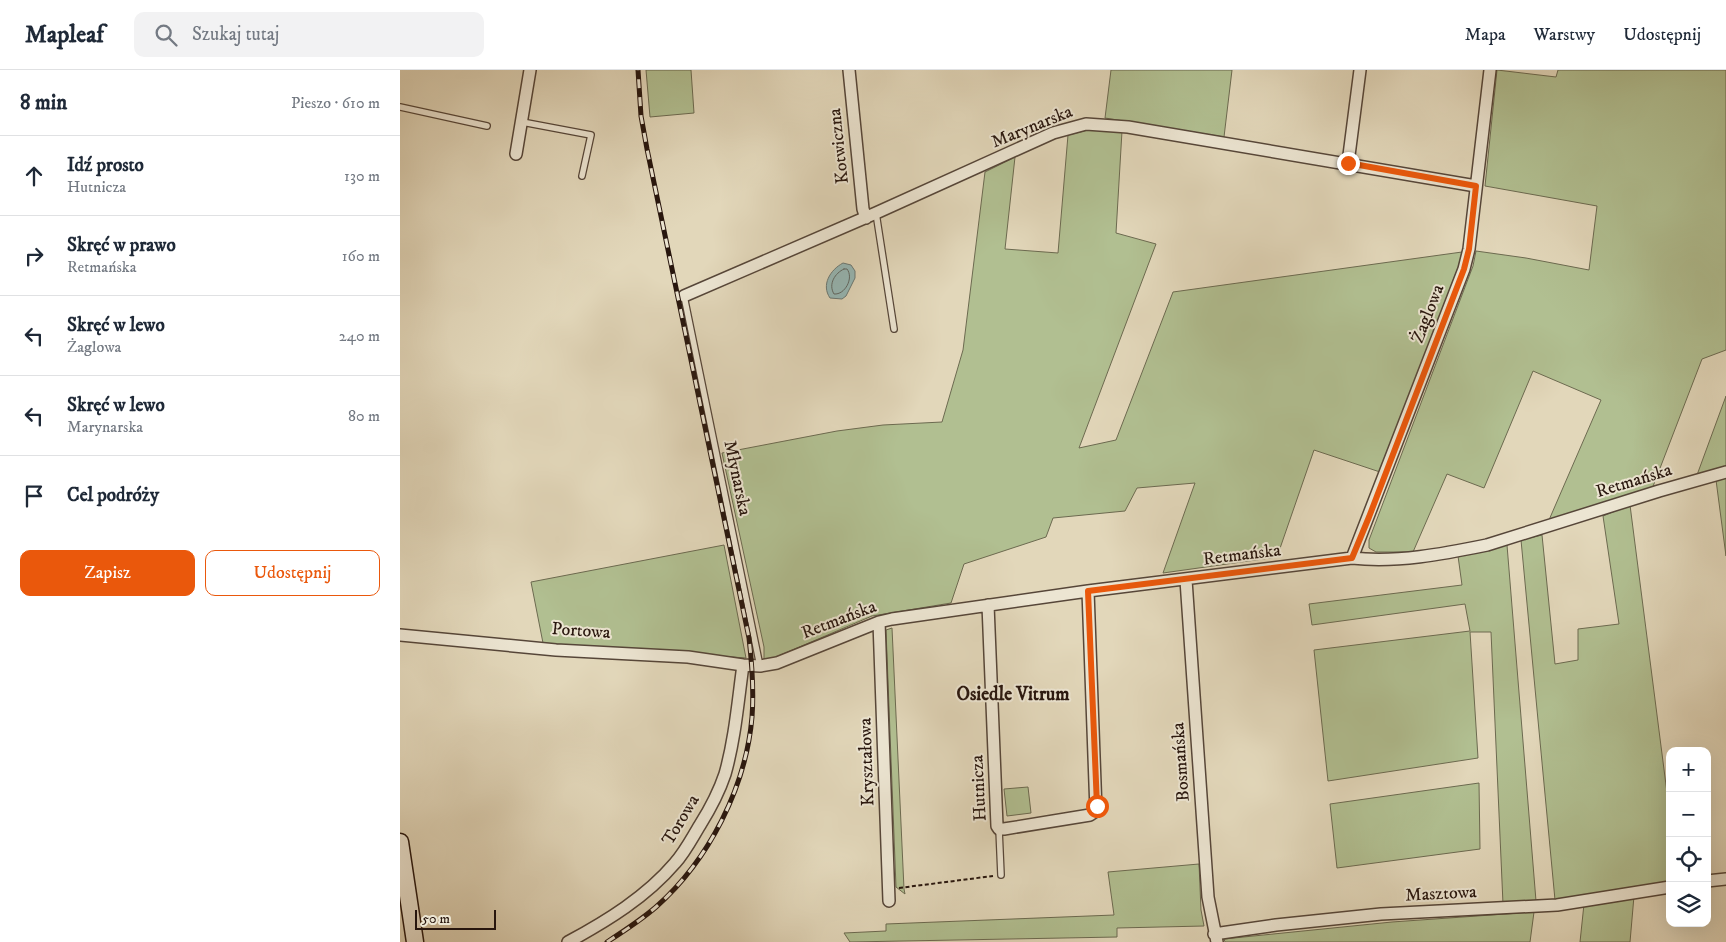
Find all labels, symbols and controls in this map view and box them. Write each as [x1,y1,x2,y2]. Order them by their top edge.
search box [134,12,484,57]
text: Mapleaf [25,20,104,50]
icon: search [152,21,180,49]
text: Szukaj tutaj [192,23,279,46]
text: Mapa [1465,24,1506,46]
text: Warstwy [1534,24,1595,46]
text: Udostępnij [1623,24,1701,46]
text: 8 min [20,90,67,116]
text: Pieszo · 610 m [291,93,380,113]
street label: Marynarska [988,101,1076,153]
street label: Kotwiczna [824,107,854,185]
route end [1337,152,1360,175]
text: Idź prosto [67,154,144,177]
icon: ahead [20,162,48,190]
text: 130 m [344,166,380,186]
text: Hutnicza [67,177,126,197]
text: Skręć w prawo [67,234,176,257]
icon: right [20,242,48,270]
text: 160 m [342,246,380,266]
text: Retmańska [67,257,137,277]
street label: Żaglowa [1407,281,1449,347]
text: Skręć w lewo [67,314,165,337]
icon: left [20,322,48,350]
text: 240 m [339,326,380,346]
text: Żaglowa [67,337,121,357]
text: Skręć w lewo [67,394,165,417]
icon: left [20,402,48,430]
text: 80 m [348,406,380,426]
text: Marynarska [67,417,143,437]
street label: Młynarska [718,438,756,518]
street label: Retmańska [1593,459,1675,503]
icon: arrive [20,482,48,510]
text: Cel podróży [67,484,159,507]
street label: Retmańska [1202,539,1283,571]
button: Zapisz [20,550,195,596]
button: Udostępnij [205,550,380,596]
street label: Retmańska [799,596,880,644]
street label: Portowa [551,618,612,644]
district label: Osiedle Vitrum [957,683,1070,706]
street label: Kryształowa [854,717,880,807]
street label: Bosmańska [1167,721,1195,802]
map controls [1666,747,1711,927]
button: + [1666,747,1711,792]
street label: Hutnicza [966,754,992,822]
street label: Torowa [657,790,705,849]
button: − [1666,792,1711,837]
route start [1086,795,1109,818]
button: locate [1666,837,1711,882]
street label: Masztowa [1405,881,1478,907]
button: layers [1666,882,1711,927]
scale bar [415,907,496,930]
text: 50 m [422,910,450,928]

